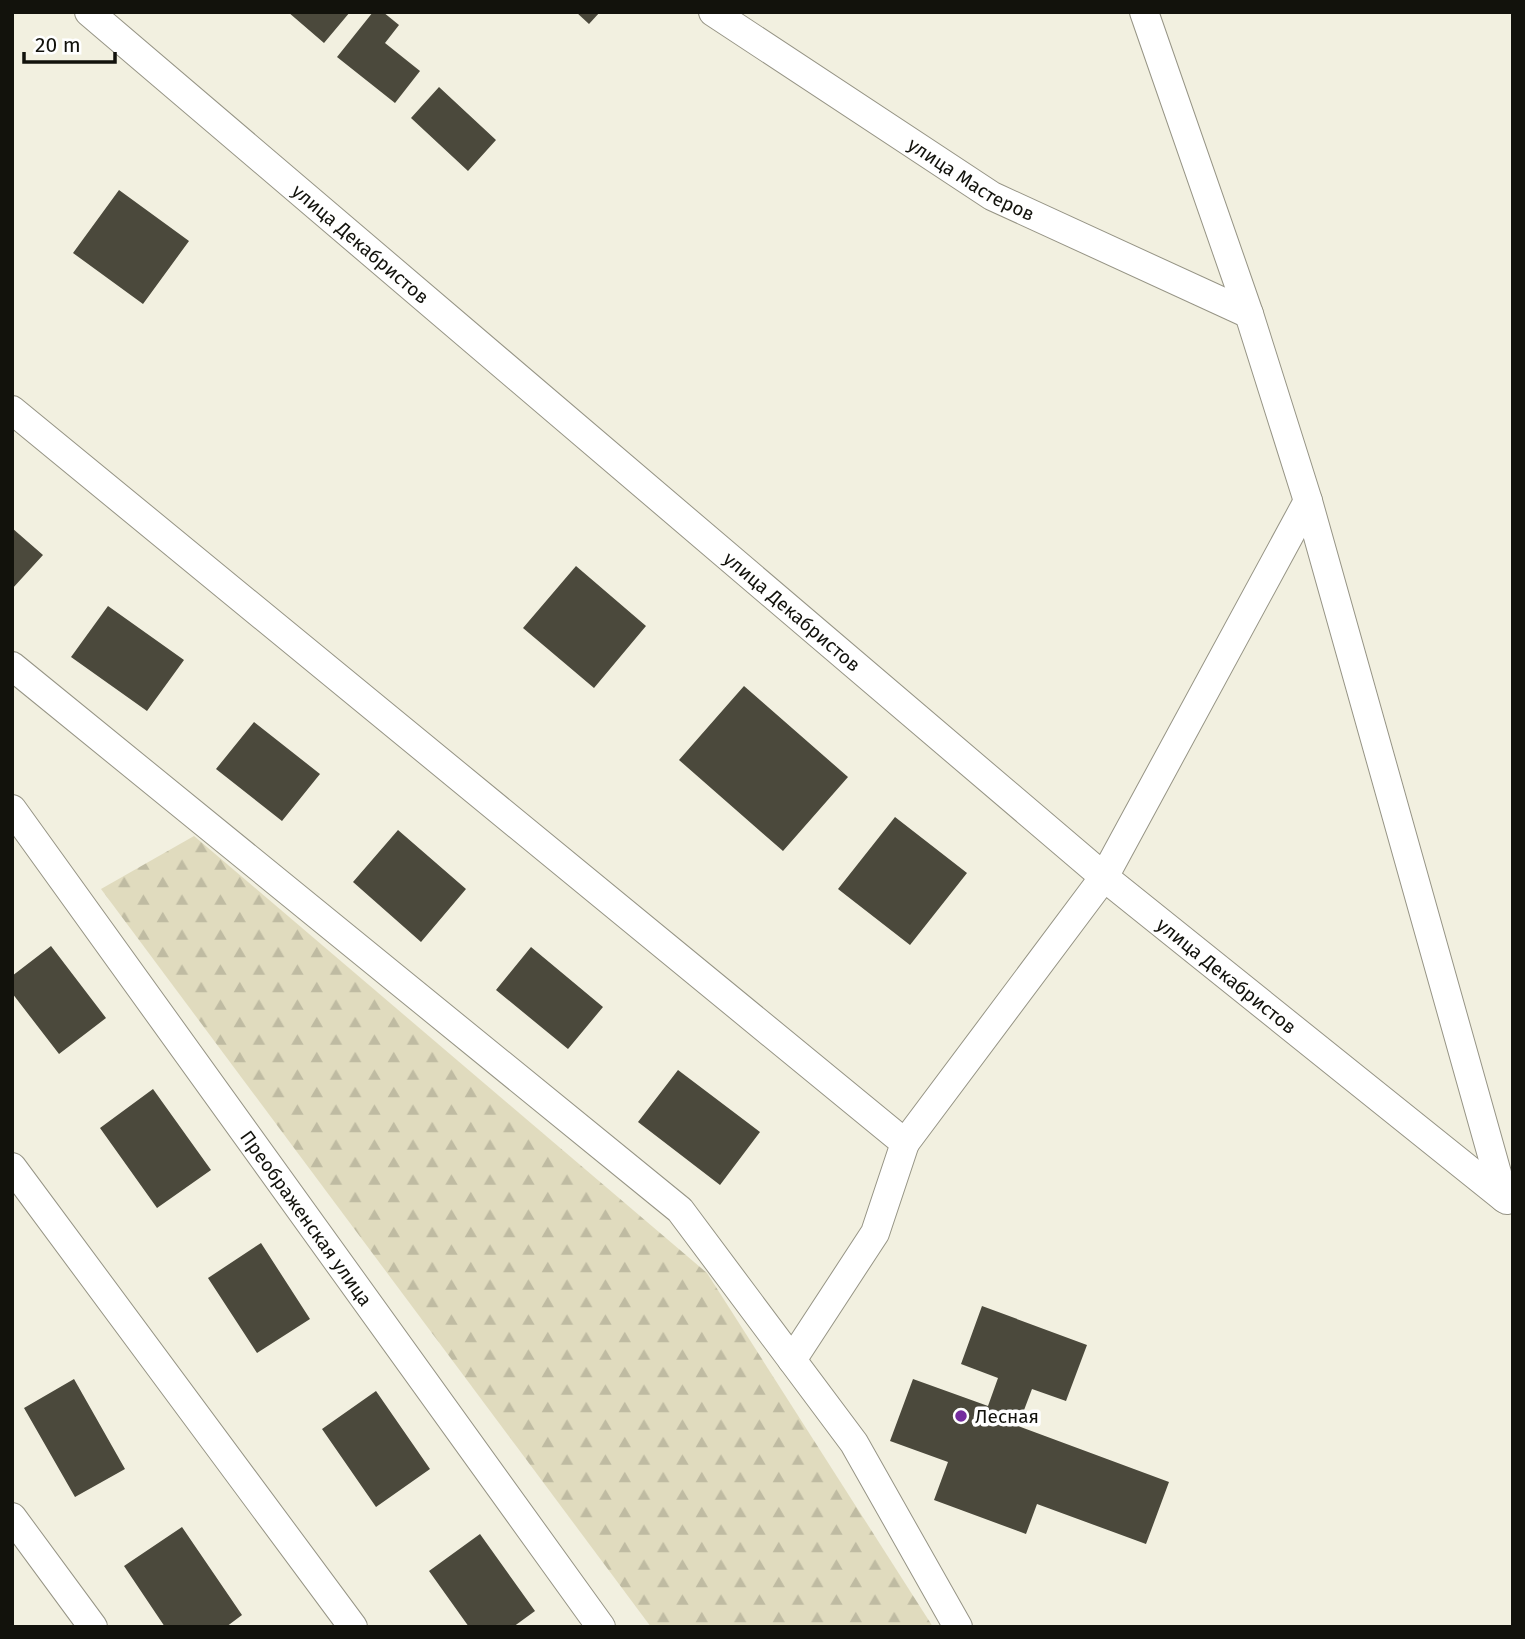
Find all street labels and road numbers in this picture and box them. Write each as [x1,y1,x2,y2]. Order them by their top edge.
street label: улица Мастеров [903,133,1038,226]
street label: улица Декабристов [287,179,434,309]
street label: улица Декабристов [719,547,865,676]
street label: улица Декабристов [1152,913,1301,1039]
street label: Преображенская улица [235,1126,377,1311]

